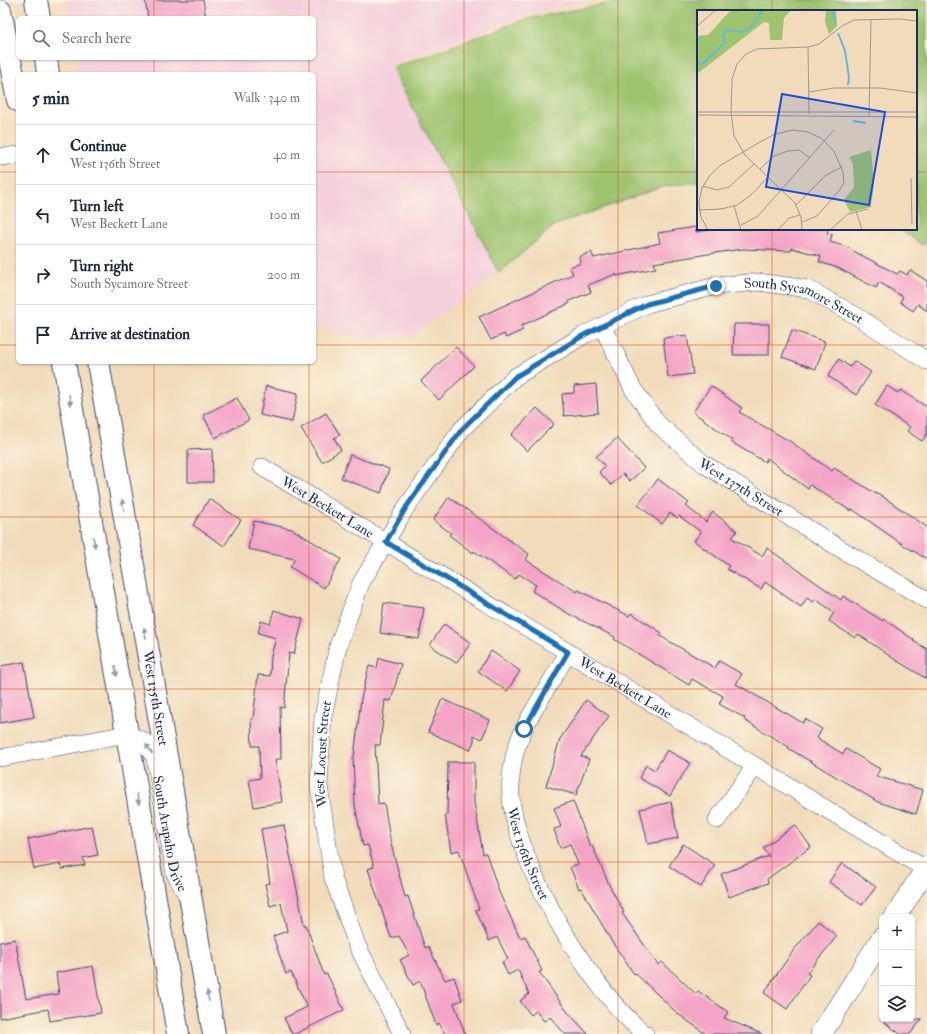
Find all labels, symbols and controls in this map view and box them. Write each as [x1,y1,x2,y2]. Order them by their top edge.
inset map [697,10,917,230]
search box [16,16,316,60]
icon: search [30,27,52,49]
text: Search here [62,29,131,48]
text: 5 min [32,88,70,109]
text: Walk · 340 m [234,90,300,106]
text: Continue [70,137,126,156]
icon: ahead [32,144,54,166]
text: 40 m [274,147,300,163]
text: West 136th Street [70,156,160,172]
text: Turn left [70,197,124,216]
icon: left [32,204,54,226]
text: 100 m [269,207,300,223]
text: West Beckett Lane [70,216,168,232]
text: Turn right [70,257,133,276]
icon: right [32,264,54,286]
text: 200 m [267,267,300,283]
street label: South Sycamore Street [743,273,867,327]
text: South Sycamore Street [70,276,188,292]
route end [707,277,725,295]
icon: arrive [32,324,54,346]
text: Arrive at destination [70,325,190,344]
one-way arrow [67,394,73,407]
street label: West 137th Street [695,454,787,520]
street label: West Beckett Lane [278,472,377,542]
one-way arrow [119,499,125,511]
one-way arrow [91,536,97,549]
one-way arrow [142,627,148,639]
street label: West 135th Street [139,648,173,747]
street label: West Beckett Lane [575,652,675,722]
one-way arrow [113,665,119,677]
street label: West Locust Street [310,699,335,810]
route start [515,720,533,738]
one-way arrow [145,744,153,755]
street label: South Arapaho Drive [150,774,191,895]
one-way arrow [135,793,141,805]
street label: West 136th Street [504,805,553,903]
map controls [879,914,915,1022]
button: + [879,914,915,950]
button: − [879,950,915,986]
button: layers [879,986,915,1022]
one-way arrow [205,989,211,1002]

